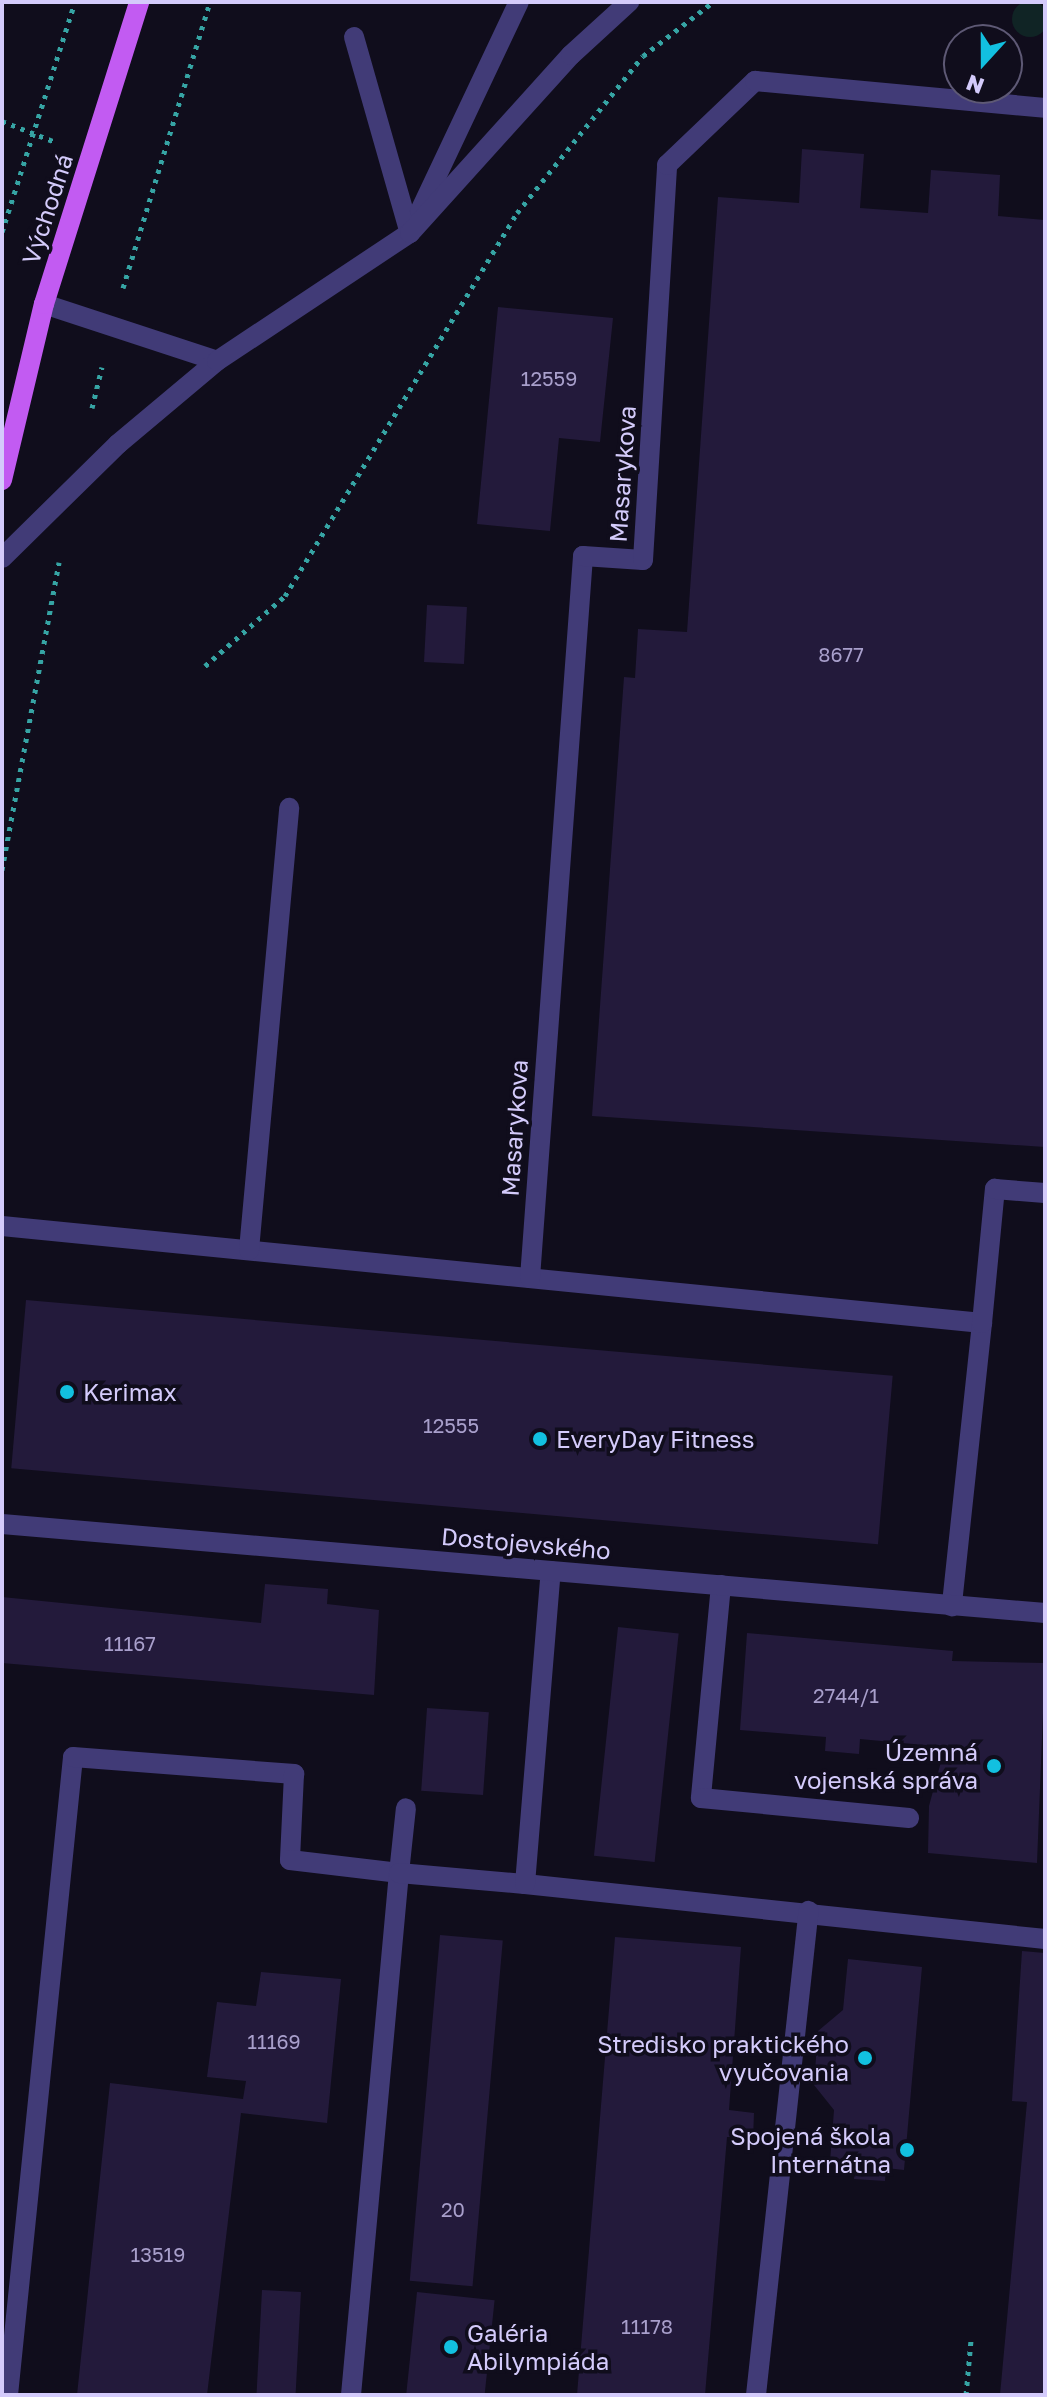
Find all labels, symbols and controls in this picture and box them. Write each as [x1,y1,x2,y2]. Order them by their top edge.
north arrow [943,24,1023,104]
text: N [962,69,988,101]
street label: Východná [16,150,78,268]
house number: 12559 [521,366,577,390]
street label: Masarykova [603,405,641,543]
house number: 8677 [818,642,864,666]
street label: Masarykova [495,1059,533,1197]
place label: Kerimax [83,1378,177,1406]
marker: Kerimax [58,1383,76,1401]
house number: 12555 [423,1413,479,1437]
place label: EveryDay Fitness [556,1425,755,1453]
marker: EveryDay Fitness [531,1430,549,1448]
street label: Dostojevského [440,1521,612,1565]
house number: 11167 [104,1631,156,1655]
house number: 2744/1 [813,1683,879,1707]
place label: Územná vojenská správa [794,1738,978,1794]
marker: Územná vojenská správa [985,1757,1003,1775]
house number: 11169 [247,2029,301,2053]
place label: Stredisko praktického vyučovania [597,2030,849,2086]
marker: Stredisko praktického vyučovania [856,2049,874,2067]
place label: Spojená škola Internátna [730,2122,891,2178]
marker: Spojená škola Internátna [898,2141,916,2159]
house number: 20 [441,2197,465,2221]
house number: 13519 [131,2242,185,2266]
house number: 11178 [621,2314,673,2338]
place label: Galéria Abilympiáda [467,2319,609,2375]
marker: Galéria Abilympiáda [442,2338,460,2356]

